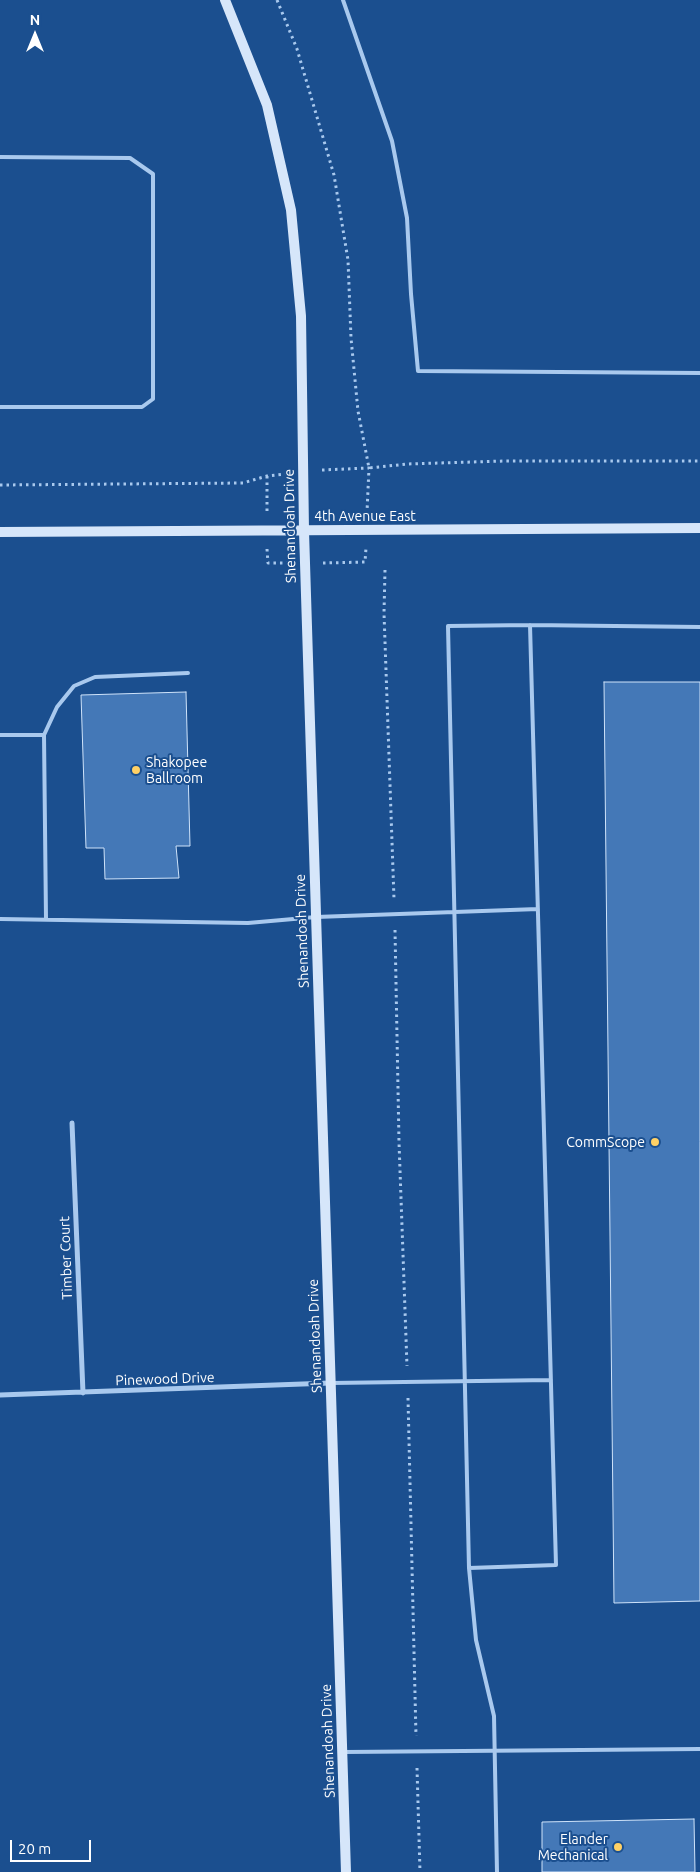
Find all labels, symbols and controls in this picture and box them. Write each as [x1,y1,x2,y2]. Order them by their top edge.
north arrow [10,10,60,60]
text: N [30,12,40,28]
street label: Shenandoah Drive [281,469,299,583]
street label: 4th Avenue East [314,508,416,524]
place label: Shakopee Ballroom [146,754,207,786]
marker: Shakopee Ballroom [130,764,142,776]
street label: Shenandoah Drive [292,874,312,988]
place label: CommScope [566,1134,645,1150]
marker: CommScope [649,1136,661,1148]
street label: Timber Court [56,1216,76,1300]
street label: Shenandoah Drive [305,1279,325,1393]
street label: Pinewood Drive [115,1369,215,1389]
street label: Shenandoah Drive [318,1684,338,1798]
scale bar [12,1830,94,1862]
place label: Elander Mechanical [538,1831,608,1864]
text: 20 m [18,1840,51,1857]
marker: Elander Mechanical [612,1841,624,1853]

